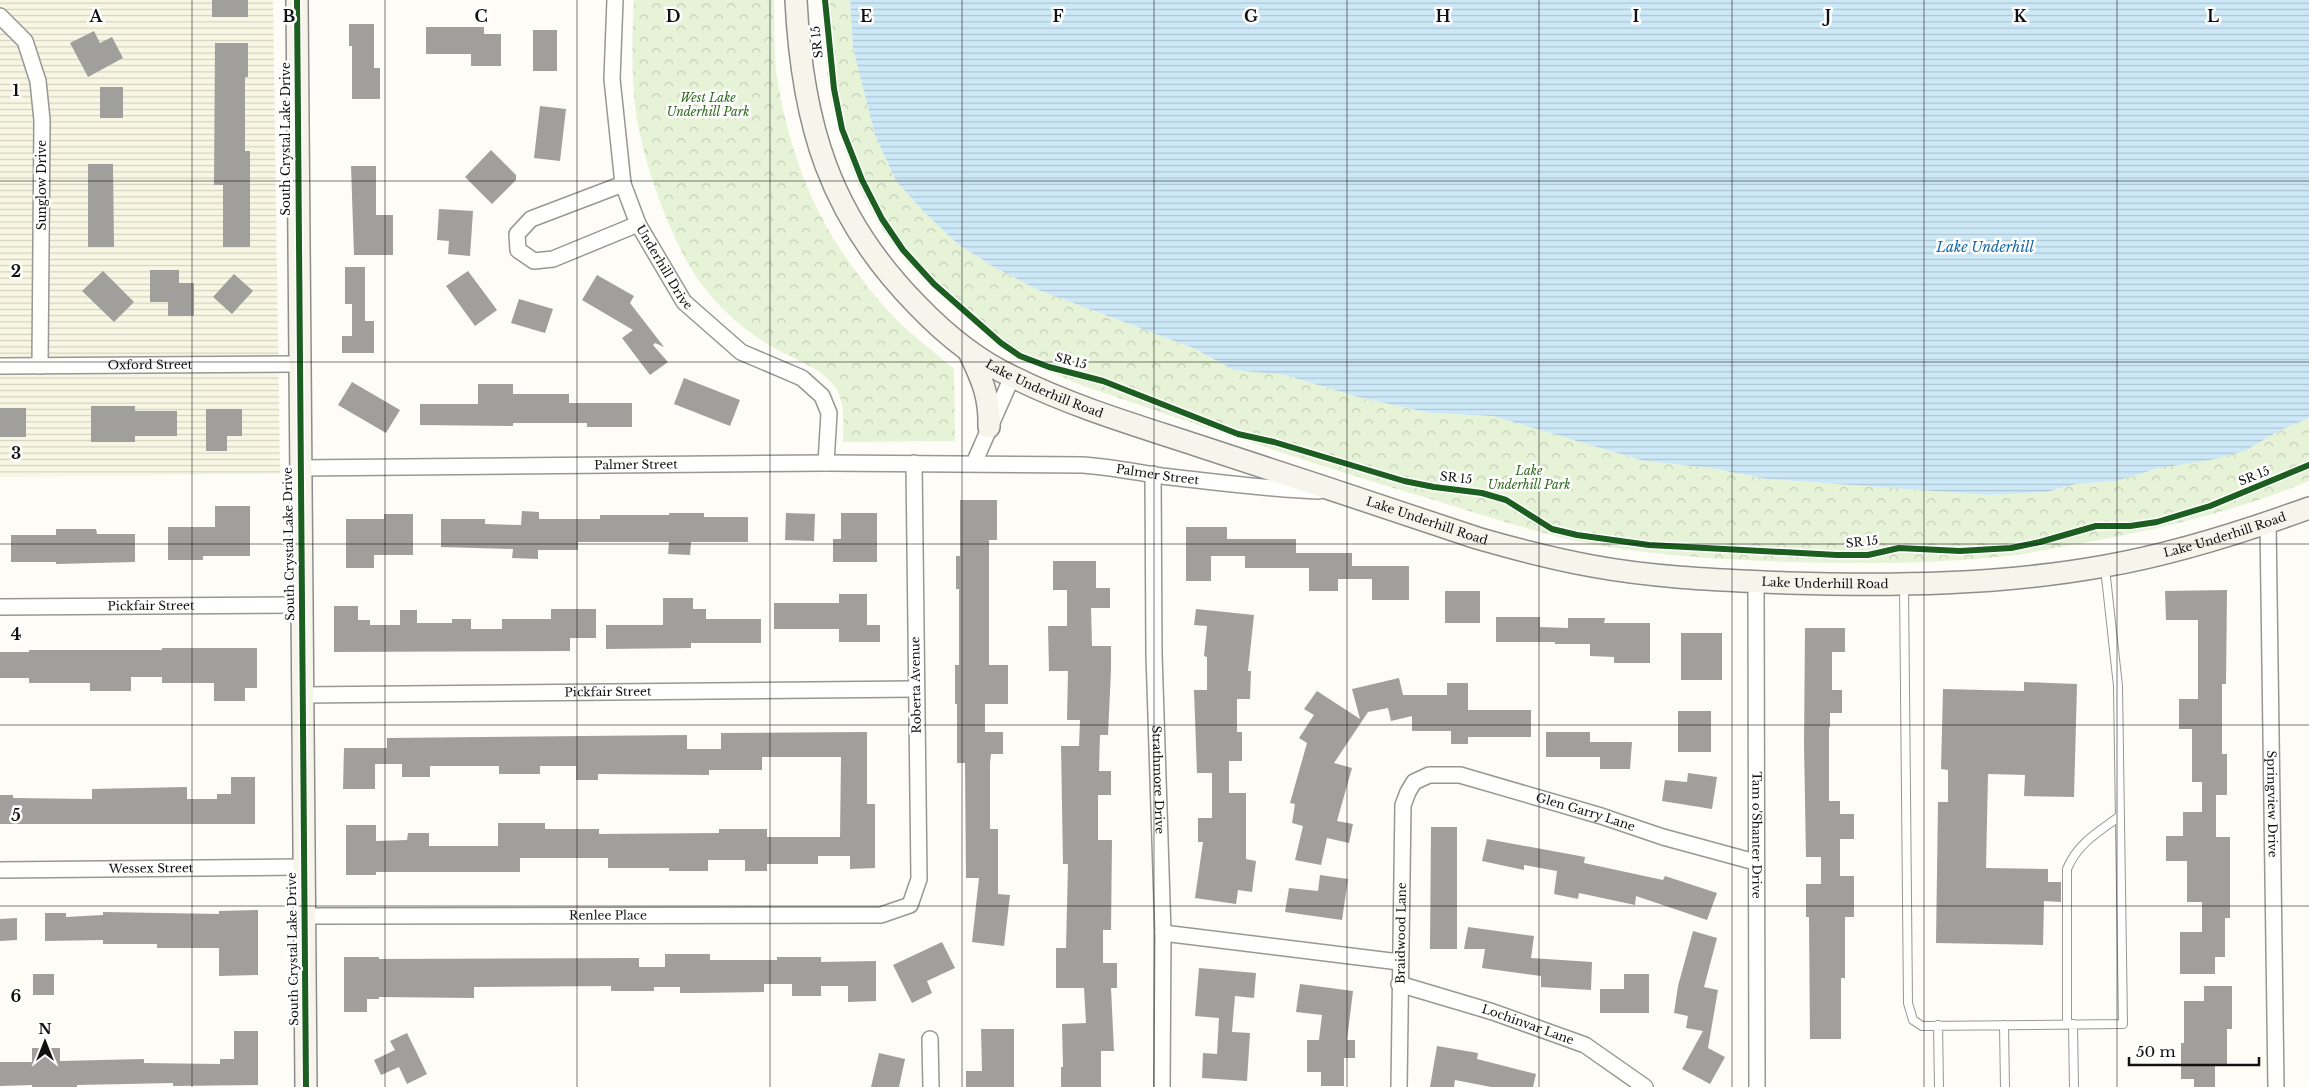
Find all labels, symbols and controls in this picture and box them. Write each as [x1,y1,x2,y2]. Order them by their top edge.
text: A [89,6,104,26]
text: B [283,6,296,26]
text: C [474,6,488,26]
text: D [666,6,680,26]
text: E [860,6,872,26]
text: F [1052,6,1064,26]
text: G [1244,6,1258,26]
text: H [1435,6,1451,26]
text: I [1633,6,1640,26]
text: J [1822,6,1831,26]
text: K [2013,6,2027,26]
text: L [2207,6,2219,26]
street label: SR 15 [807,25,826,59]
street label: South Crystal Lake Drive [278,62,293,216]
text: 1 [13,80,20,100]
park label: West Lake Underhill Park [667,90,749,119]
street label: Sunglow Drive [34,140,49,230]
street label: Underhill Drive [633,222,696,313]
water label: Lake Underhill [1935,238,2034,256]
text: 2 [11,261,21,281]
street label: SR 15 [1054,349,1089,372]
street label: Lake Underhill Road [983,356,1105,421]
street label: Oxford Street [108,357,193,372]
text: 3 [11,443,21,463]
street label: Palmer Street [594,456,678,472]
street label: Palmer Street [1115,461,1200,487]
street label: SR 15 [2236,462,2272,489]
park label: Lake Underhill Park [1488,463,1570,492]
street label: South Crystal Lake Drive [280,467,297,621]
street label: SR 15 [1439,468,1473,487]
street label: Lake Underhill Road [1364,493,1490,548]
street label: Lake Underhill Road [2162,509,2288,560]
street label: SR 15 [1845,532,1879,551]
street label: Lake Underhill Road [1761,574,1889,591]
street label: Pickfair Street [107,598,195,613]
text: 4 [11,624,21,644]
street label: Roberta Avenue [907,636,924,734]
street label: Pickfair Street [564,684,652,699]
street label: Strathmore Drive [1149,725,1168,834]
street label: Springview Drive [2264,750,2281,858]
street label: Tam o'Shanter Drive [1749,771,1765,899]
street label: Glen Garry Lane [1534,789,1637,834]
text: 5 [11,805,21,825]
street label: Wessex Street [108,860,194,876]
street label: South Crystal Lake Drive [284,872,301,1026]
street label: Braidwood Lane [1392,882,1409,984]
street label: Renlee Place [569,907,647,923]
text: 6 [11,986,22,1006]
street label: Lochinvar Lane [1480,1001,1576,1047]
north arrow [20,1017,70,1067]
text: N [38,1020,52,1038]
scale bar [2129,1034,2259,1066]
text: 50 m [2136,1042,2176,1061]

